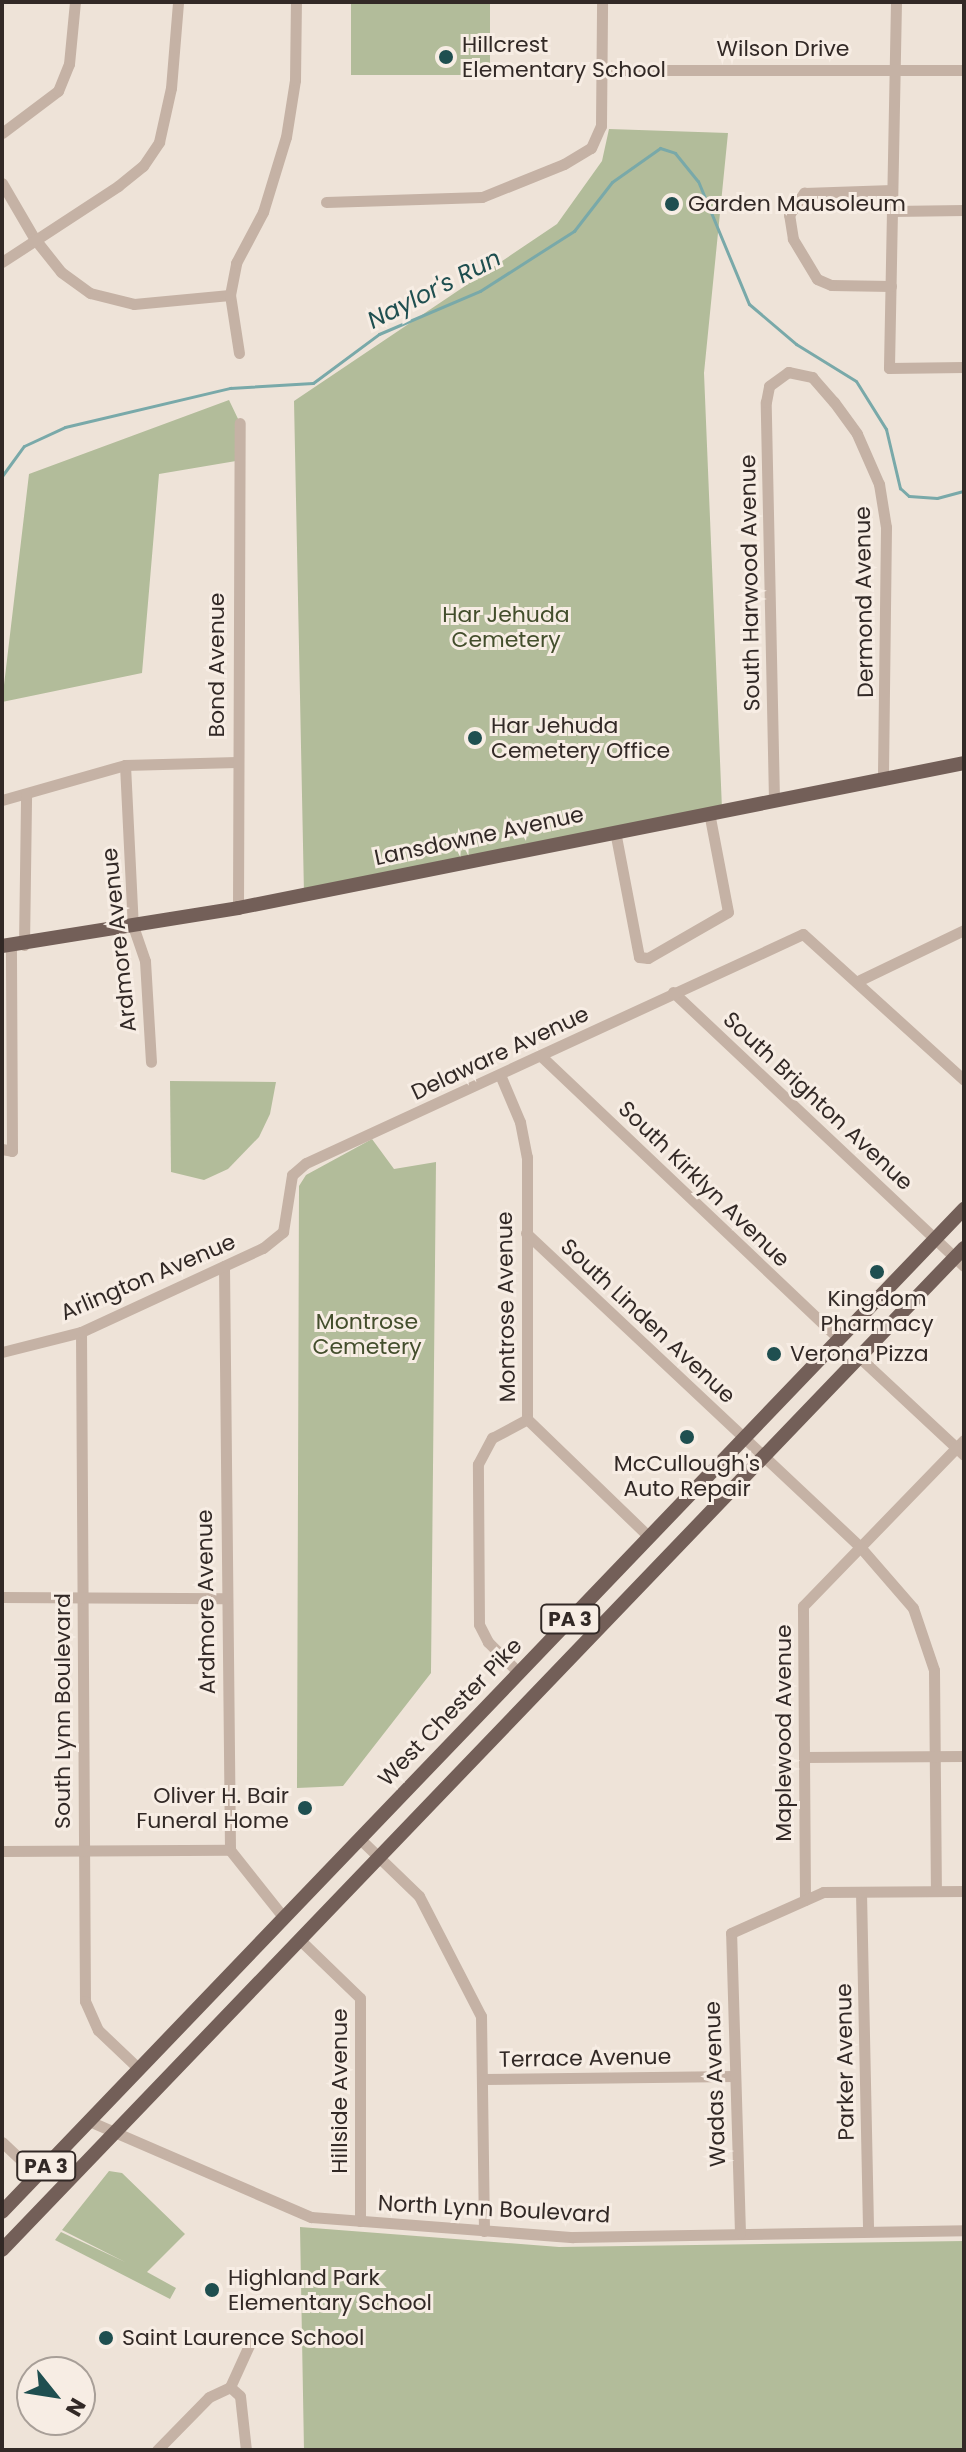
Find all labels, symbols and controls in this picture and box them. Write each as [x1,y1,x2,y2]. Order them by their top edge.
place label: Hillcrest Elementary School [462,31,666,82]
street label: Wilson Drive [717,36,849,62]
marker: Hillcrest Elementary School [437,48,455,66]
place label: Garden Mausoleum [688,191,906,217]
marker: Garden Mausoleum [663,195,681,213]
water label: Naylor's Run [363,243,505,335]
street label: South Harwood Avenue [735,454,765,712]
street label: Dermond Avenue [849,506,879,698]
street label: Bond Avenue [204,592,230,738]
park label: Har Jehuda Cemetery [442,601,570,652]
place label: Har Jehuda Cemetery Office [491,712,670,764]
marker: Har Jehuda Cemetery Office [466,729,484,747]
street label: Lansdowne Avenue [372,801,586,871]
street label: Ardmore Avenue [96,847,142,1033]
street label: Delaware Avenue [407,1000,593,1106]
street label: South Brighton Avenue [718,1006,918,1196]
street label: South Kirklyn Avenue [613,1095,795,1273]
street label: Montrose Avenue [491,1211,521,1403]
street label: Arlington Avenue [57,1228,239,1326]
street label: South Linden Avenue [555,1233,741,1409]
marker: Kingdom Pharmacy [868,1263,886,1281]
place label: Kingdom Pharmacy [820,1285,934,1336]
park label: Montrose Cemetery [312,1308,422,1360]
place label: Verona Pizza [790,1341,929,1367]
marker: Verona Pizza [765,1345,783,1363]
marker: McCullough's Auto Repair [678,1428,696,1446]
place label: McCullough's Auto Repair [614,1450,760,1502]
street label: Ardmore Avenue [191,1509,221,1695]
street label: South Lynn Boulevard [50,1593,76,1829]
road number: PA 3 [540,1603,600,1635]
street label: Maplewood Avenue [771,1624,797,1842]
street label: West Chester Pike [373,1633,527,1791]
place label: Oliver H. Bair Funeral Home [136,1782,289,1834]
marker: Oliver H. Bair Funeral Home [296,1799,314,1817]
street label: Parker Avenue [830,1983,860,2141]
street label: Wadas Avenue [699,2001,731,2167]
street label: Hillside Avenue [327,2008,353,2174]
street label: Terrace Avenue [499,2043,671,2073]
road number: PA 3 [16,2150,76,2182]
street label: North Lynn Boulevard [377,2190,611,2228]
place label: Highland Park Elementary School [228,2264,432,2316]
marker: Highland Park Elementary School [203,2281,221,2299]
place label: Saint Laurence School [122,2325,364,2351]
marker: Saint Laurence School [97,2329,115,2347]
north arrow [16,2356,96,2436]
text: N [58,2392,93,2422]

